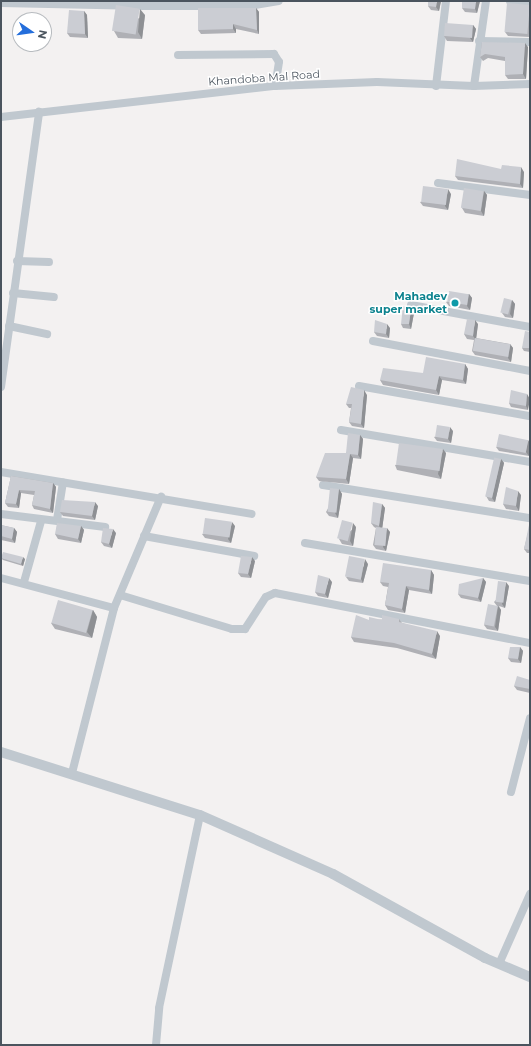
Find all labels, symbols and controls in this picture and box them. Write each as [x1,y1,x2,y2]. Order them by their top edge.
north arrow [12,12,52,52]
text: N [35,29,51,40]
street label: Khandoba Mal Road [208,68,320,88]
place label: Mahadev super market [370,290,447,316]
marker: Mahadev super market [450,298,460,308]

